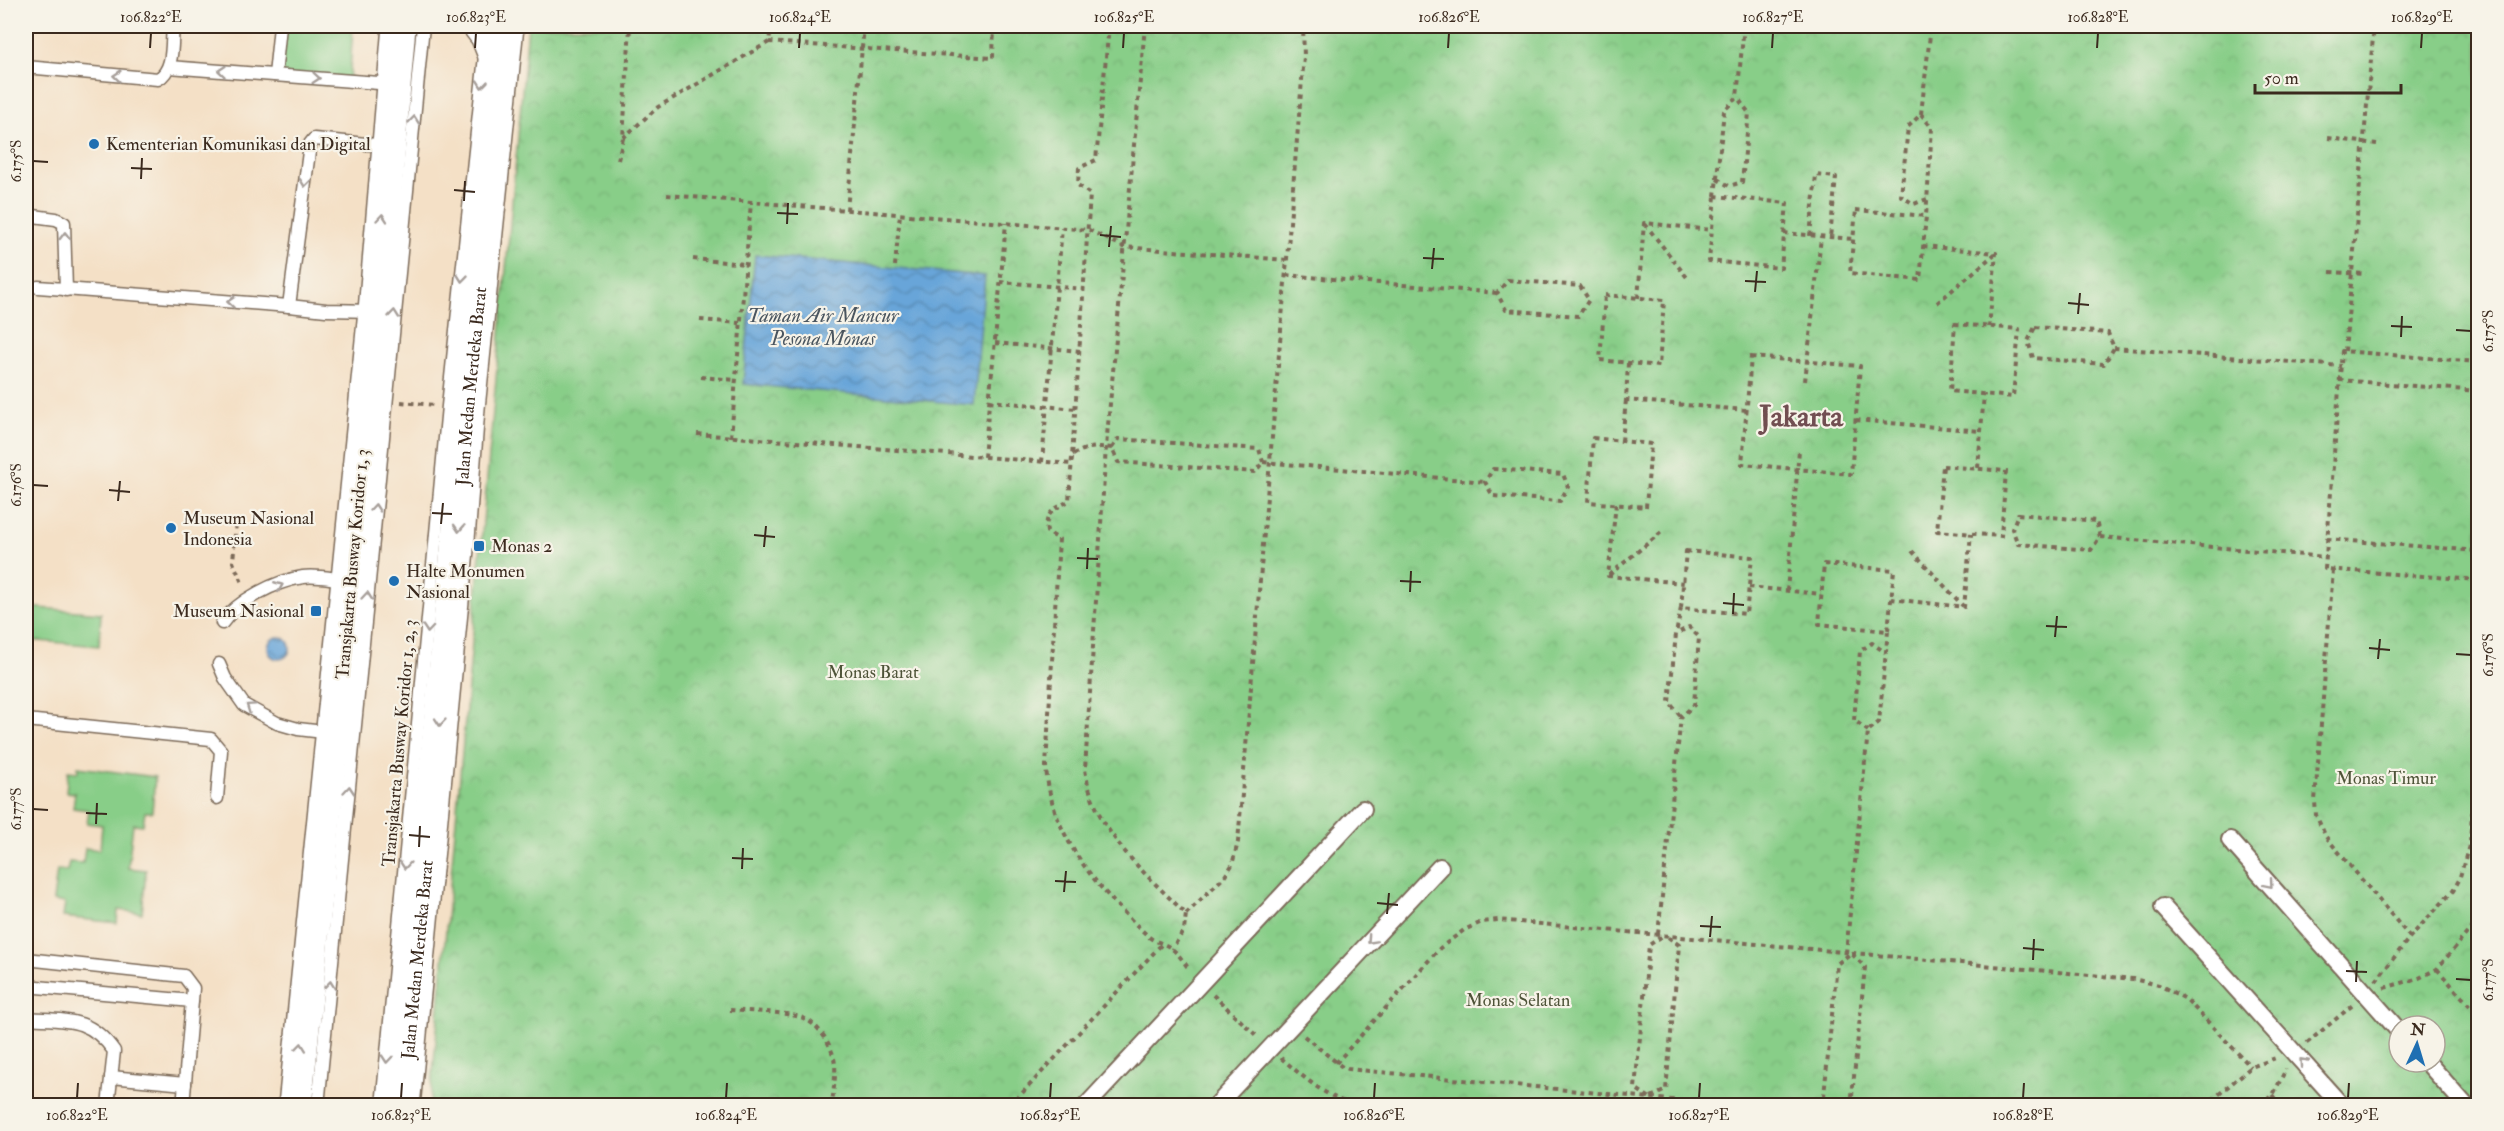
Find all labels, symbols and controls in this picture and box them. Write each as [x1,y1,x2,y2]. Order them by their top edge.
text: 106.822°E [120,8,182,27]
text: 106.823°E [446,8,506,27]
text: 106.824°E [769,8,831,27]
text: 106.825°E [1094,8,1155,27]
text: 106.826°E [1418,8,1480,27]
text: 106.827°E [1742,8,1804,27]
text: 106.828°E [2067,8,2129,27]
text: 106.829°E [2391,8,2453,27]
scale bar [2255,57,2400,95]
one-way arrow [218,65,227,78]
text: 50 m [2264,67,2299,90]
one-way arrow [113,70,122,83]
one-way arrow [312,71,321,84]
one-way arrow [476,79,489,88]
one-way arrow [407,115,420,124]
place label: Kementerian Komunikasi dan Digital [106,133,371,156]
marker: Kementerian Komunikasi dan Digital [87,137,101,151]
text: 6.175°S [7,140,26,182]
one-way arrow [299,178,312,187]
one-way arrow [375,214,388,223]
one-way arrow [58,232,71,241]
one-way arrow [456,273,468,282]
street label: Jalan Medan Merdeka Barat [451,285,492,488]
one-way arrow [226,295,235,308]
water label: Taman Air Mancur Pesona Monas [748,303,900,351]
one-way arrow [387,309,400,318]
text: 6.175°S [2479,310,2498,352]
district label: Jakarta [1757,398,1844,435]
street label: Transjakarta Busway Koridor 1, 3 [331,448,374,680]
text: 6.176°S [7,463,26,507]
one-way arrow [368,503,381,513]
place label: Museum Nasional Indonesia [183,507,315,551]
marker: Museum Nasional Indonesia [164,521,178,535]
one-way arrow [452,524,465,533]
place label: Monas 2 [491,535,553,558]
marker: Monas 2 [472,539,486,553]
place label: Halte Monumen Nasional [406,560,525,604]
marker: Halte Monumen Nasional [387,574,401,588]
one-way arrow [272,581,283,593]
one-way arrow [360,592,373,601]
place label: Museum Nasional [173,600,304,623]
marker: Museum Nasional [309,604,323,618]
street label: Transjakarta Busway Koridor 1, 2, 3 [377,618,422,868]
one-way arrow [422,624,435,633]
text: 6.176°S [2479,633,2498,677]
park label: Monas Barat [827,661,919,684]
one-way arrow [245,703,256,714]
one-way arrow [434,718,447,727]
park label: Monas Timur [2336,767,2436,790]
one-way arrow [342,786,355,795]
text: 6.177°S [7,787,26,831]
street label: Jalan Medan Merdeka Barat [396,859,439,1061]
one-way arrow [399,860,412,869]
one-way arrow [2262,877,2273,888]
one-way arrow [1367,933,1378,944]
text: 6.177°S [2479,958,2498,1002]
one-way arrow [323,980,336,989]
park label: Monas Selatan [1466,989,1570,1012]
north arrow [2387,1014,2447,1074]
text: N [2409,1019,2426,1041]
one-way arrow [294,1043,307,1052]
one-way arrow [381,1054,394,1064]
one-way arrow [2299,1058,2310,1069]
text: 106.822°E [46,1106,108,1125]
text: 106.823°E [371,1106,431,1125]
text: 106.824°E [695,1106,757,1125]
text: 106.825°E [1020,1106,1081,1125]
text: 106.826°E [1343,1106,1405,1125]
text: 106.827°E [1668,1106,1730,1125]
text: 106.828°E [1992,1106,2054,1125]
text: 106.829°E [2317,1106,2379,1125]

